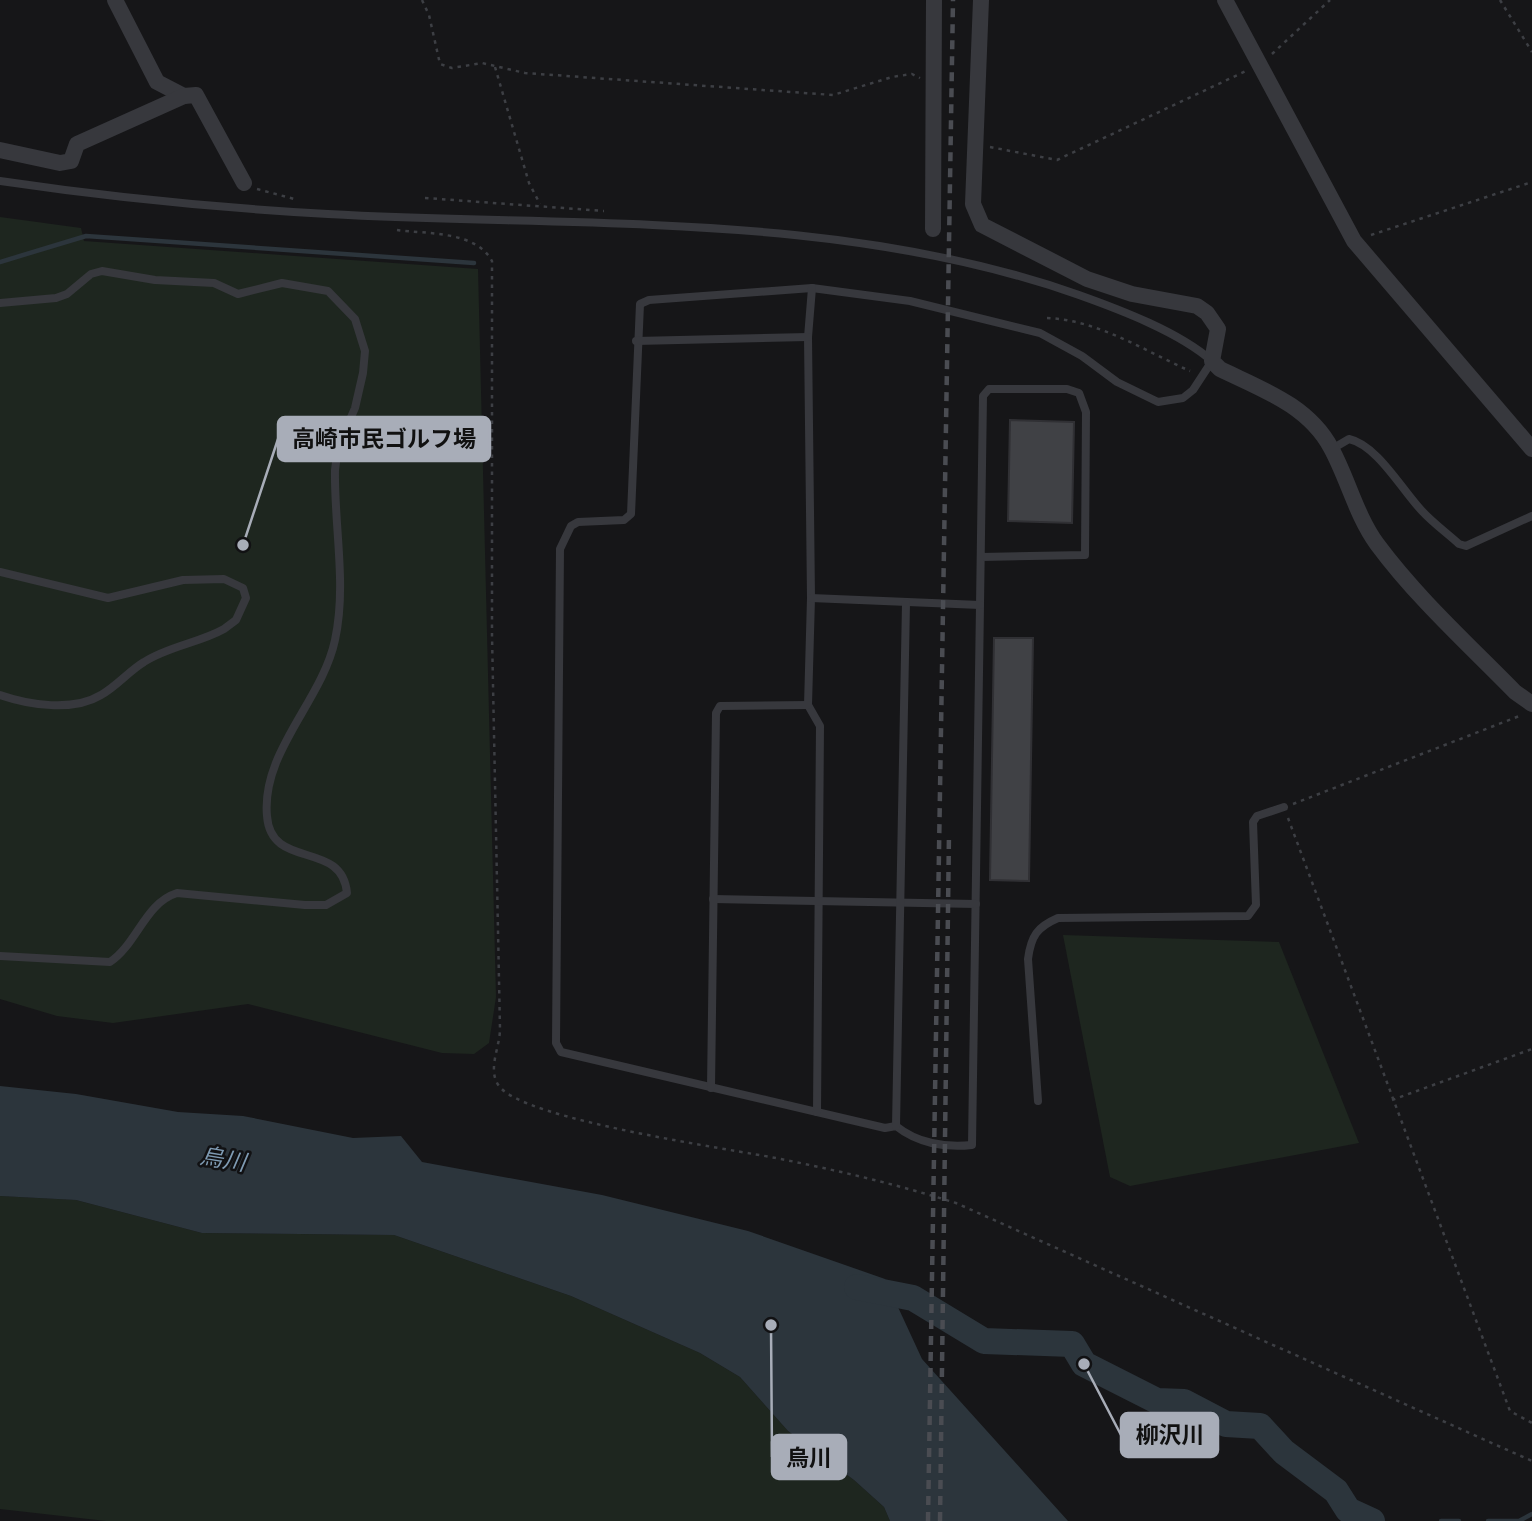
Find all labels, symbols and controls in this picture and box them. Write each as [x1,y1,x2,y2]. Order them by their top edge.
callout: 高崎市民ゴルフ場 [278,417,490,461]
text: 高崎市民ゴルフ場 [292,426,476,452]
water label: 烏川 [198,1143,251,1176]
callout: 柳沢川 [1121,1413,1218,1457]
text: 柳沢川 [1136,1422,1205,1448]
callout: 烏川 [772,1435,846,1479]
text: 烏川 [786,1445,832,1471]

